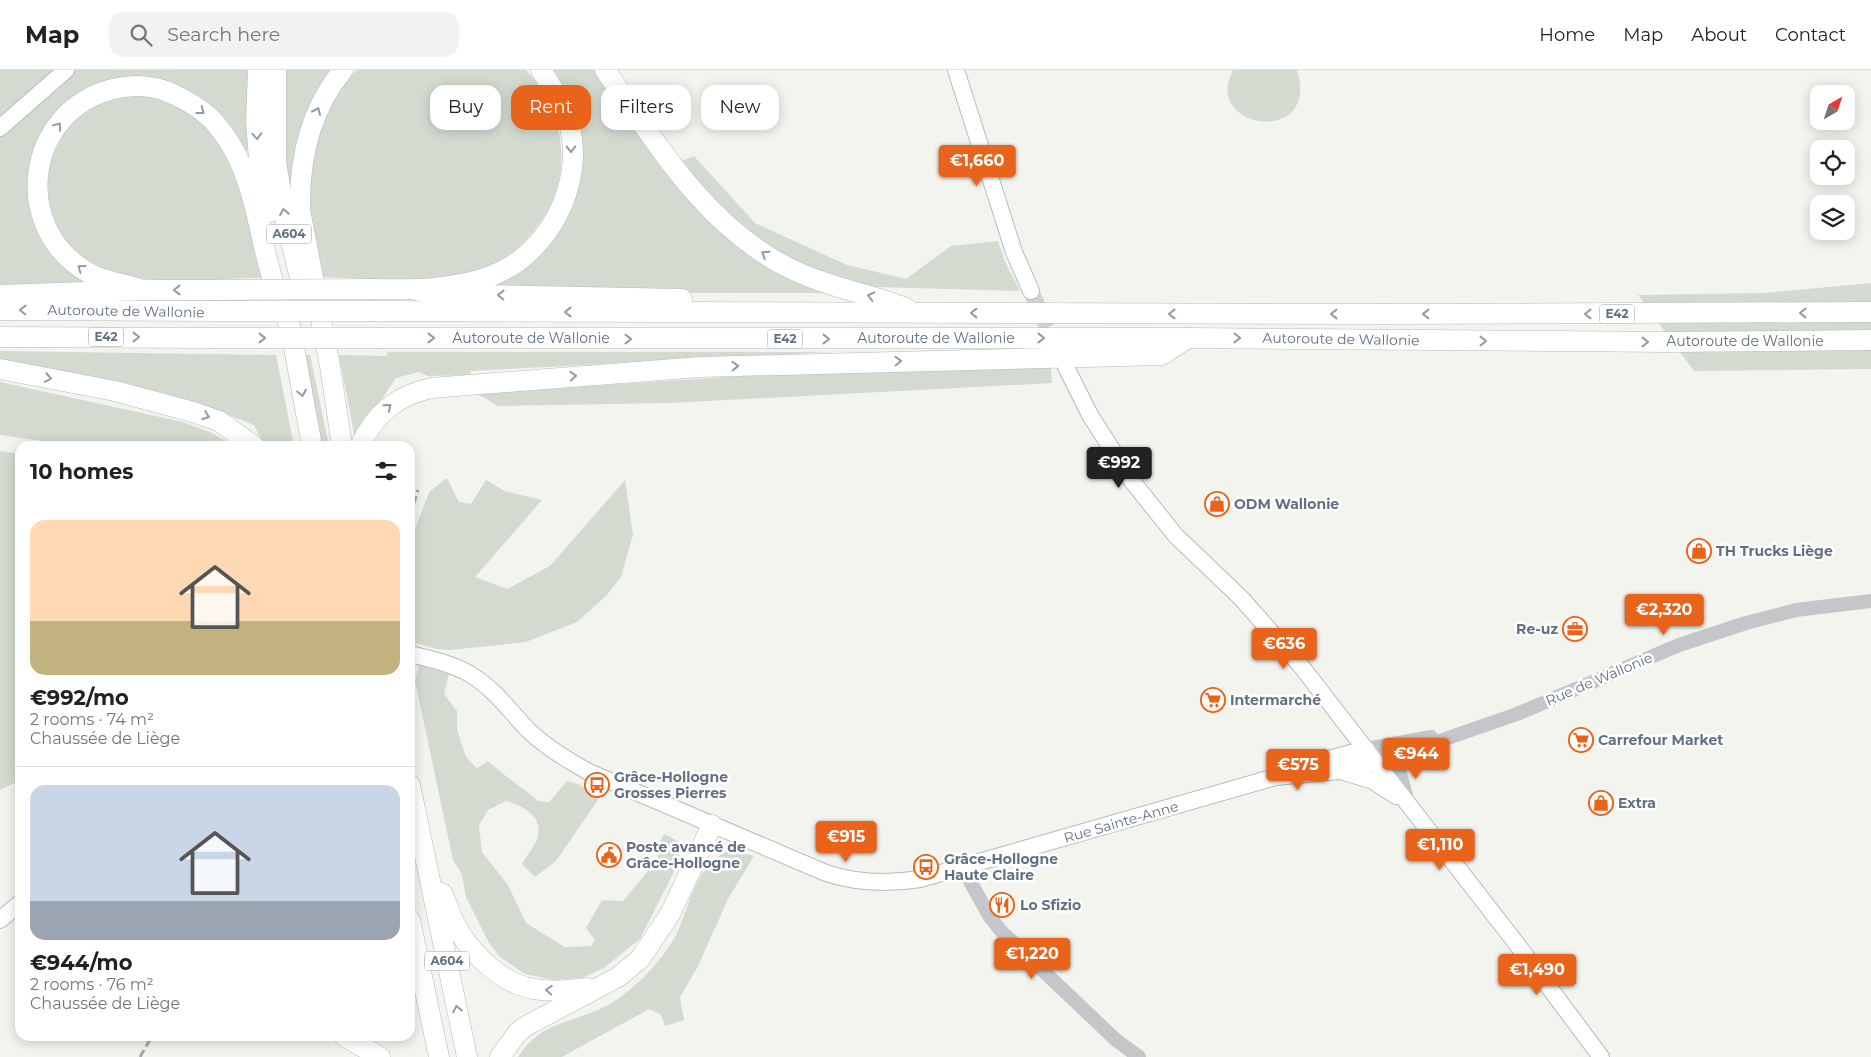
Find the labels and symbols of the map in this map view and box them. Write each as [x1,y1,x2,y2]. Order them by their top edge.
north arrow [1810,85,1855,130]
one-way arrow [195,106,204,114]
one-way arrow [311,108,321,116]
one-way arrow [53,122,62,131]
one-way arrow [252,132,263,140]
pin: €1,660 [936,144,1018,187]
one-way arrow [566,145,577,153]
one-way arrow [279,208,289,216]
road number: A604 [266,224,312,243]
one-way arrow [761,251,770,261]
one-way arrow [77,265,87,274]
one-way arrow [173,285,180,295]
one-way arrow [496,290,504,300]
one-way arrow [867,291,876,302]
street label: Autoroute de Wallonie [47,301,205,321]
road number: E42 [1600,304,1634,323]
one-way arrow [19,305,26,315]
one-way arrow [564,307,572,317]
one-way arrow [970,308,978,318]
one-way arrow [1799,308,1806,318]
one-way arrow [1167,309,1175,319]
one-way arrow [1330,309,1338,319]
one-way arrow [1421,309,1429,319]
one-way arrow [1584,309,1592,319]
road number: E42 [88,328,124,346]
street label: Autoroute de Wallonie [452,329,610,347]
street label: Autoroute de Wallonie [857,329,1015,347]
street label: Autoroute de Wallonie [1262,329,1420,349]
road number: E42 [768,330,802,348]
one-way arrow [132,332,140,342]
street label: Autoroute de Wallonie [1666,332,1824,350]
one-way arrow [258,333,266,343]
one-way arrow [427,333,435,343]
one-way arrow [1037,333,1045,343]
one-way arrow [1233,333,1241,343]
one-way arrow [624,334,632,344]
one-way arrow [822,334,830,344]
one-way arrow [1479,335,1487,346]
one-way arrow [1642,337,1650,347]
one-way arrow [894,356,902,367]
one-way arrow [732,361,740,371]
one-way arrow [569,371,577,382]
one-way arrow [44,372,52,383]
one-way arrow [297,389,307,398]
one-way arrow [382,405,391,413]
one-way arrow [201,410,210,420]
pin: €992 [1089,446,1149,489]
shop icon: ODM Wallonie [1204,491,1230,517]
place label: ODM Wallonie [1234,495,1339,513]
shop icon: TH Trucks Liège [1686,538,1712,564]
place label: TH Trucks Liège [1716,542,1833,560]
pin: €2,320 [1623,594,1705,636]
office icon: Re-uz [1562,616,1588,642]
place label: Re-uz [1516,620,1558,638]
pin: €636 [1254,628,1314,670]
street label: Rue de Wallonie [1543,648,1655,710]
supermarket icon: Intermarché [1200,687,1226,713]
place label: Intermarché [1230,691,1321,709]
supermarket icon: Carrefour Market [1568,727,1594,753]
place label: Carrefour Market [1598,731,1723,749]
pin: €944 [1386,738,1446,780]
pin: €575 [1268,748,1328,791]
place label: Grâce-Hollogne Grosses Pierres [614,768,728,802]
bus stop icon: Grâce-Hollogne Grosses Pierres [584,772,610,798]
shop icon: Extra [1588,790,1614,816]
place label: Extra [1618,794,1656,812]
street label: Rue Sainte-Anne [1062,797,1180,847]
pin: €915 [816,820,876,863]
pin: €1,110 [1399,828,1481,871]
place label: Poste avancé de Grâce-Hollogne [626,838,746,872]
public building icon: Poste avancé de Grâce-Hollogne [596,842,622,868]
place label: Grâce-Hollogne Haute Claire [944,850,1058,884]
bus stop icon: Grâce-Hollogne Haute Claire [913,854,939,880]
restaurant icon: Lo Sfizio [989,892,1015,918]
place label: Lo Sfizio [1020,896,1081,914]
pin: €1,220 [991,938,1073,980]
road number: A604 [424,951,470,970]
pin: €1,490 [1496,954,1578,996]
one-way arrow [545,985,553,996]
one-way arrow [452,1005,463,1014]

